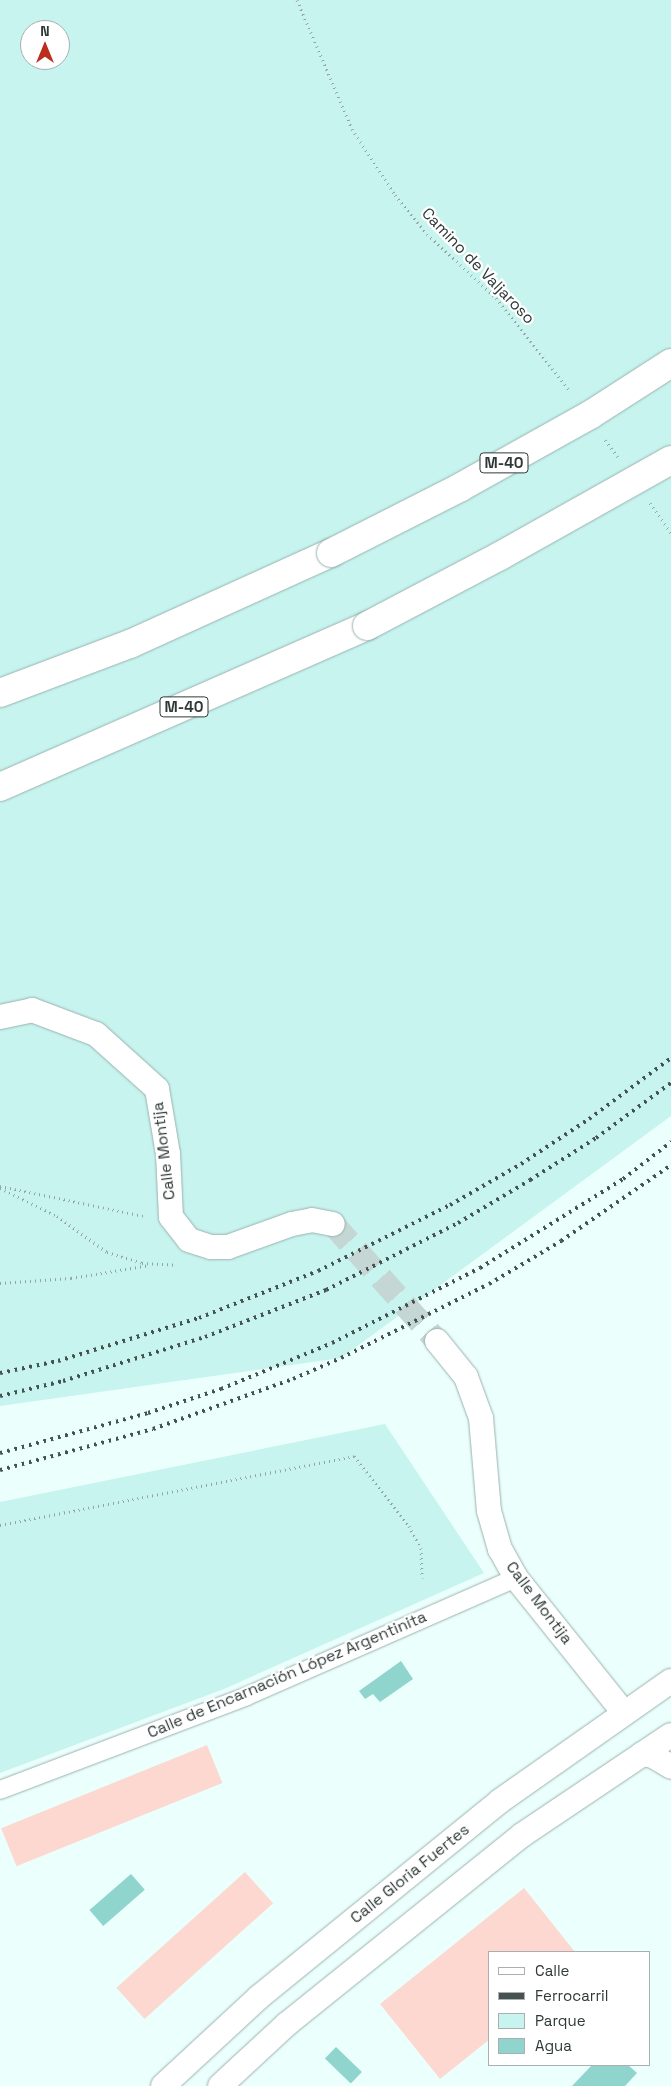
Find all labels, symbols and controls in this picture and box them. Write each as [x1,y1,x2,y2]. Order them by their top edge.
north arrow [20,20,70,70]
text: N [40,22,50,40]
street label: Camino de Valjaroso [417,204,539,328]
road number: M-40 [479,450,529,476]
road number: M-40 [159,694,209,720]
street label: Calle Montija [148,1101,180,1201]
street label: Calle Montija [502,1558,576,1648]
street label: Calle de Encarnación López Argentinita [144,1607,430,1743]
street label: Calle Gloria Fuertes [347,1820,473,1928]
legend [488,1951,651,2066]
text: Calle [535,1961,570,1980]
text: Ferrocarril [535,1986,608,2005]
text: Parque [535,2011,586,2030]
text: Agua [535,2036,572,2055]

